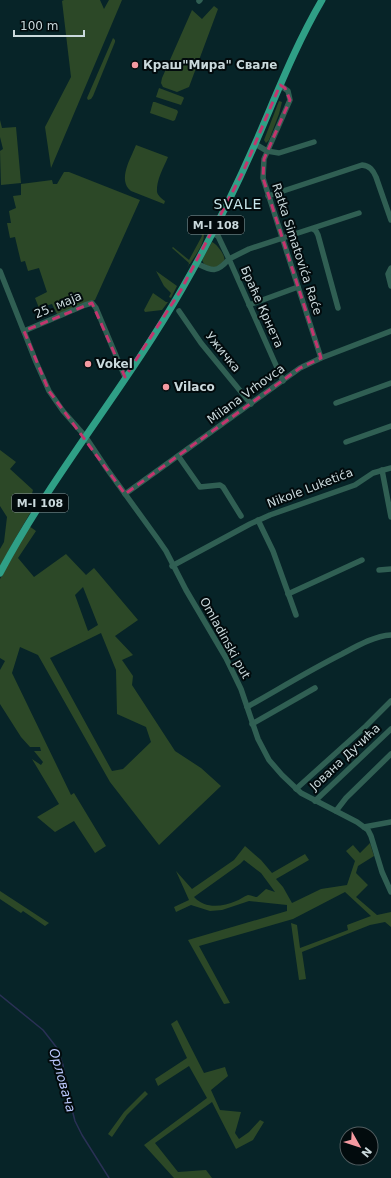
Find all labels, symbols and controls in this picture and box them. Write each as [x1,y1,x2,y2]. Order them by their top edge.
scale bar [14,12,84,38]
text: 100 m [20,19,58,33]
place label: Краш"Мира" Свале [143,58,277,72]
marker: Краш"Мира" Свале [130,60,140,70]
street label: Ratka Simatovića Raće [269,181,325,317]
district label: SVALE [214,196,262,212]
road number: M-I 108 [188,216,244,234]
street label: Браће Крнета [238,264,286,350]
street label: 25. маја [32,289,84,321]
street label: Ужичка [203,329,243,375]
place label: Vokel [96,357,133,371]
marker: Vokel [83,359,93,369]
street label: Milana Vrhovca [205,361,287,427]
place label: Vilaco [174,380,215,394]
marker: Vilaco [161,382,171,392]
street label: Nikole Luketića [265,465,355,511]
road number: M-I 108 [12,494,68,512]
street label: Omladinski put [197,595,253,681]
street label: Јована Дучића [306,721,383,794]
water label: Орловача [46,1046,79,1114]
north arrow [339,1126,379,1166]
text: N [358,1144,374,1160]

